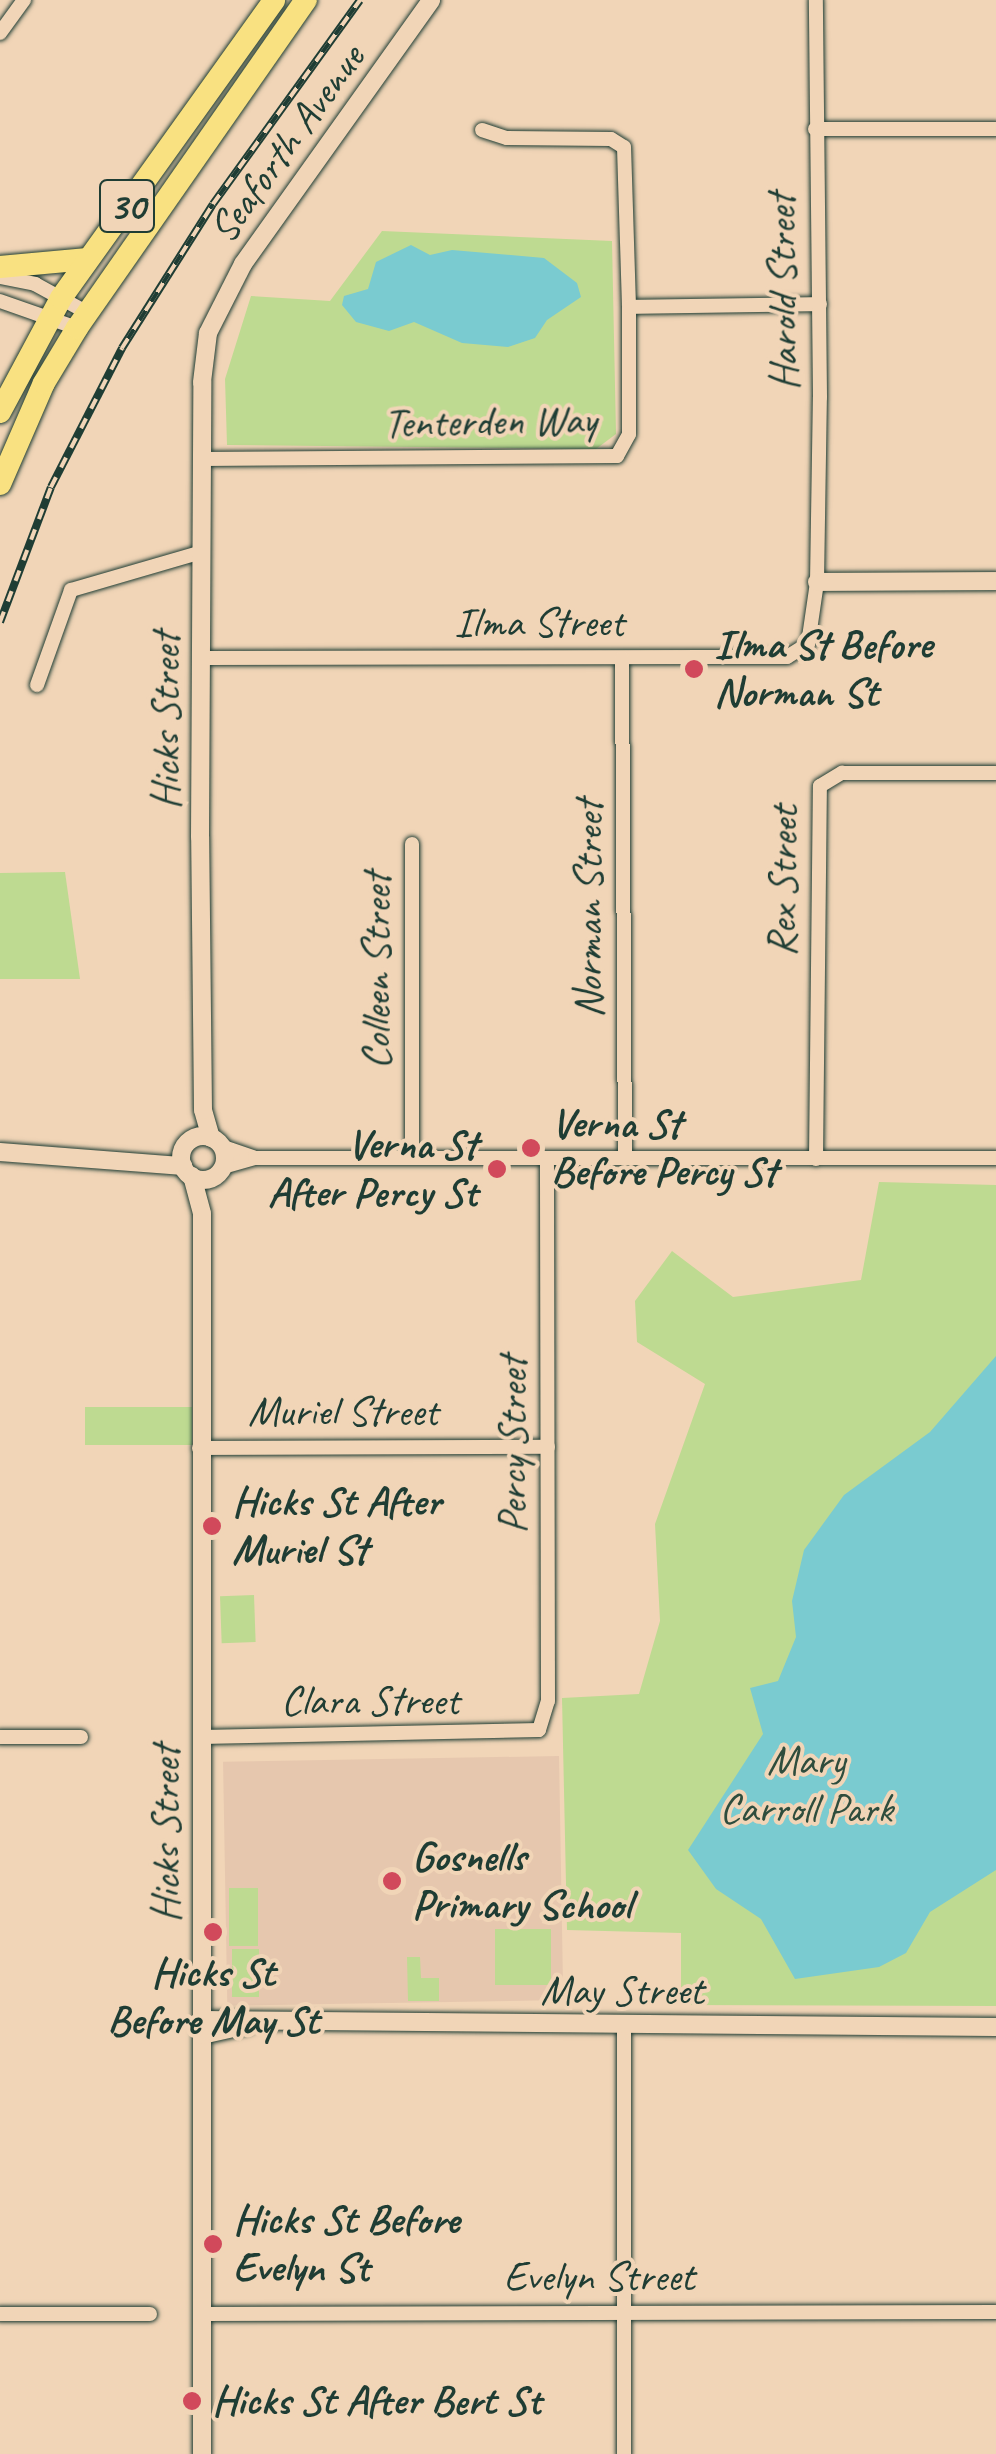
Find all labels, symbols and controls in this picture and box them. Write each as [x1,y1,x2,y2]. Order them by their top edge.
street label: Seaforth Avenue [198,35,376,253]
road number: 30 [97,171,157,241]
street label: Harold Street [756,193,810,391]
street label: Tenterden Way [384,395,596,449]
street label: Ilma Street [454,598,624,648]
place label: Ilma St Before Norman St [714,620,933,718]
street label: Hicks Street [141,632,191,810]
marker: Ilma St Before Norman St [683,658,705,680]
street label: Norman Street [564,800,614,1018]
street label: Rex Street [756,805,810,957]
street label: Colleen Street [352,873,402,1069]
place label: Verna St Before Percy St [551,1099,777,1198]
place label: Verna St After Percy St [269,1120,477,1218]
marker: Verna St Before Percy St [520,1137,542,1159]
marker: Verna St After Percy St [486,1158,508,1180]
street label: Percy Street [488,1356,538,1534]
street label: Muriel Street [248,1387,438,1437]
place label: Hicks St After Muriel St [232,1477,441,1575]
marker: Hicks St After Muriel St [201,1515,223,1537]
street label: Clara Street [280,1676,460,1726]
park label: Mary Carroll Park [719,1736,893,1834]
street label: Hicks Street [141,1745,191,1923]
place label: Gosnells Primary School [412,1832,630,1930]
marker: Gosnells Primary School [381,1870,403,1892]
marker: Hicks St Before May St [202,1921,224,1943]
place label: Hicks St Before May St [107,1948,319,2046]
street label: May Street [540,1966,704,2016]
place label: Hicks St Before Evelyn St [233,2195,460,2294]
marker: Hicks St Before Evelyn St [202,2233,224,2255]
street label: Evelyn Street [503,2252,695,2302]
place label: Hicks St After Bert St [212,2376,542,2426]
marker: Hicks St After Bert St [181,2390,203,2412]

